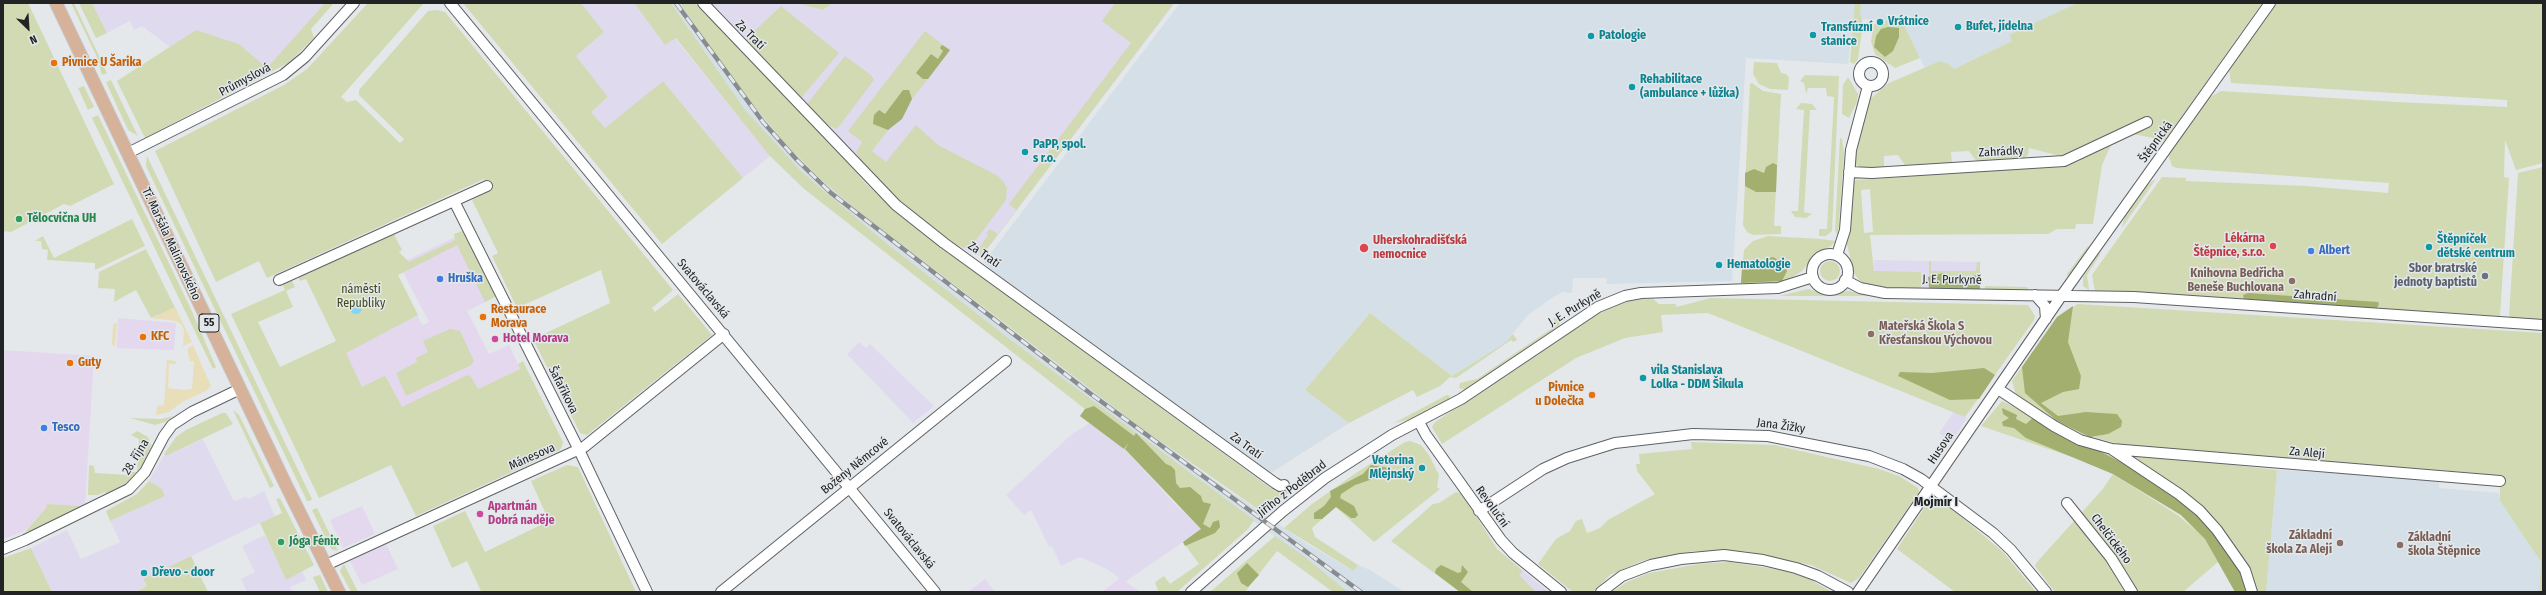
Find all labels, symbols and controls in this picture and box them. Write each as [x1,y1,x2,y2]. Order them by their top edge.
north arrow [8,8,48,48]
place label: Vrátnice [1888,15,1929,29]
street label: Za Tratí [732,17,768,53]
marker: Vrátnice [1875,17,1885,27]
place label: Bufet, jídelna [1966,20,2033,34]
place label: Transfúzní stanice [1821,21,1873,49]
marker: Bufet, jídelna [1953,22,1963,32]
place label: Patologie [1599,29,1646,43]
marker: Transfúzní stanice [1808,30,1818,40]
marker: Patologie [1586,31,1596,41]
text: N [28,32,39,47]
place label: Pivnice U Šarika [62,56,141,70]
marker: Pivnice U Šarika [49,58,59,68]
street label: Průmyslová [217,60,273,100]
place label: Rehabilitace (ambulance + lůžka) [1640,73,1739,101]
marker: Rehabilitace (ambulance + lůžka) [1627,82,1637,92]
street label: Štěpnická [2136,118,2176,166]
place label: PaPP, spol. s r.o. [1033,138,1086,166]
street label: Zahrádky [1978,144,2024,160]
marker: PaPP, spol. s r.o. [1020,147,1030,157]
street label: Tř. Maršála Malinovského [139,186,203,302]
place label: Tělocvična UH [27,212,96,226]
marker: Tělocvična UH [14,214,24,224]
place label: Lékárna Štěpnice, s.r.o. [2194,232,2265,260]
place label: Štěpníček dětské centrum [2437,233,2515,261]
place label: Uherskohradišťská nemocnice [1373,234,1467,262]
street label: Za Tratí [965,239,1003,271]
marker: Lékárna Štěpnice, s.r.o. [2268,241,2278,251]
marker: Uherskohradišťská nemocnice [1358,242,1370,254]
marker: Štěpníček dětské centrum [2424,242,2434,252]
place label: Albert [2319,244,2350,258]
marker: Albert [2306,246,2316,256]
street label: Svatováclavská [674,256,732,322]
place label: Hematologie [1727,258,1791,272]
marker: Hematologie [1714,260,1724,270]
place label: Sbor bratrské jednoty baptistů [2394,262,2477,290]
place label: Knihovna Bedřicha Beneše Buchlovana [2187,267,2284,295]
marker: Sbor bratrské jednoty baptistů [2480,271,2490,281]
place label: Hruška [448,272,483,286]
street label: J. E. Purkyně [1922,272,1982,288]
marker: Hruška [435,274,445,284]
marker: Knihovna Bedřicha Beneše Buchlovana [2287,276,2297,286]
park label: náměstí Republiky [337,283,385,311]
street label: J. E. Purkyně [1546,287,1604,329]
street label: Zahradní [2293,287,2337,305]
place label: Restaurace Morava [491,303,546,331]
marker: Restaurace Morava [478,312,488,322]
road number: 55 [199,314,219,332]
place label: Mateřská Škola S Křesťanskou Výchovou [1879,320,1992,348]
marker: Mateřská Škola S Křesťanskou Výchovou [1866,329,1876,339]
place label: KFC [151,330,169,344]
marker: KFC [138,332,148,342]
place label: Hotel Morava [503,332,569,346]
marker: Hotel Morava [490,334,500,344]
place label: Guty [78,356,101,370]
marker: Guty [65,358,75,368]
street label: Šafaříkova [545,364,581,416]
place label: vila Stanislava Lolka - DDM Šikula [1651,364,1743,392]
marker: vila Stanislava Lolka - DDM Šikula [1638,373,1648,383]
place label: Pivnice u Dolečka [1535,381,1584,409]
marker: Pivnice u Dolečka [1587,390,1597,400]
street label: Jana Žižky [1756,415,1806,437]
place label: Tesco [52,421,80,435]
marker: Tesco [39,423,49,433]
street label: Husova [1925,429,1957,467]
street label: Za Tratí [1227,430,1265,462]
street label: Boženy Němcové [818,434,892,498]
street label: 28. října [119,437,153,477]
street label: Mánesova [507,440,557,474]
street label: Za Alejí [2289,444,2325,462]
place label: Veterina Mlejnský [1370,454,1414,482]
street label: Jiřího z Poděbrad [1255,458,1329,520]
marker: Veterina Mlejnský [1417,463,1427,473]
street label: Revoluční [1472,483,1512,531]
district label: Mojmír I [1914,494,1958,510]
place label: Apartmán Dobrá naděje [488,500,555,528]
street label: Svatováclavská [880,506,938,572]
marker: Apartmán Dobrá naděje [475,509,485,519]
street label: Chelčického [2088,511,2134,567]
place label: Základní škola Za Alejí [2266,529,2332,557]
place label: Základní škola Štěpnice [2408,531,2481,559]
place label: Jóga Fénix [289,535,339,549]
marker: Jóga Fénix [276,537,286,547]
marker: Základní škola Za Alejí [2335,538,2345,548]
marker: Základní škola Štěpnice [2395,540,2405,550]
place label: Dřevo - door [152,566,214,580]
marker: Dřevo - door [139,568,149,578]

